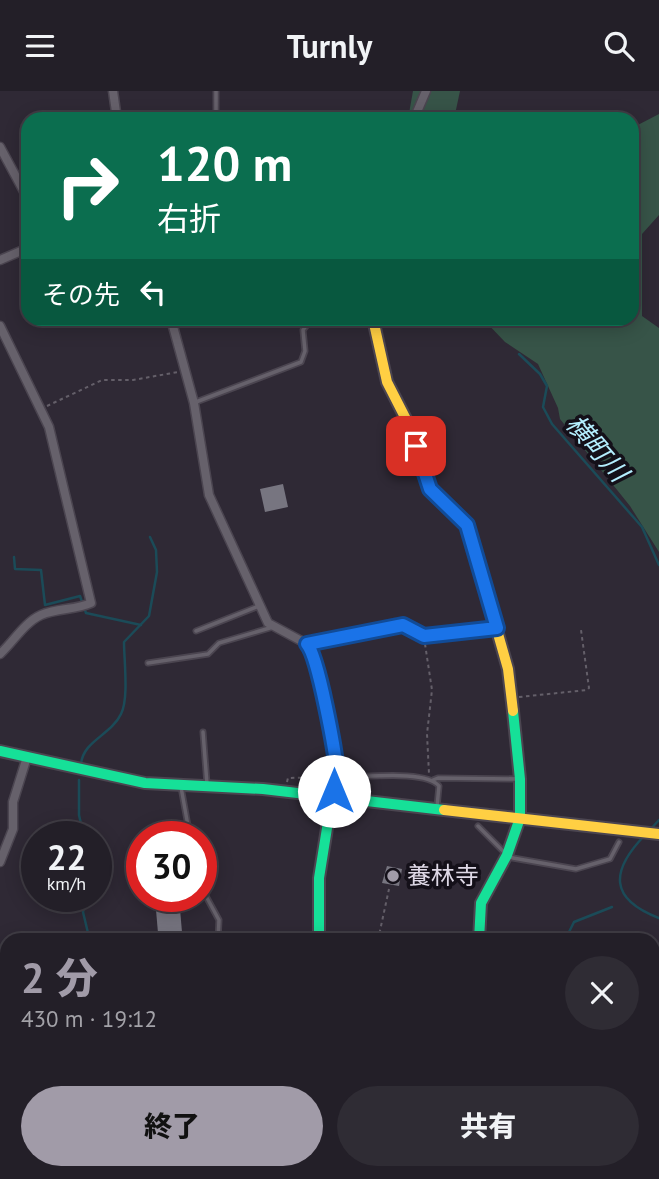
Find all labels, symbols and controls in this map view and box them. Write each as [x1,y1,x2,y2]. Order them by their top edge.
text: Turnly [287,25,372,67]
icon: menu [21,27,59,65]
icon: search [600,27,638,65]
text: 120 m [157,131,292,195]
icon: right [42,140,133,231]
text: 右折 [157,197,221,239]
icon: left [134,273,172,311]
text: その先 [42,278,120,311]
water label: 横町川 [559,407,637,490]
pin [386,416,446,476]
icon: arrive [397,427,435,465]
position arrow [297,754,371,828]
speed limit sign: 30 [126,821,217,912]
text: 22 [47,834,86,880]
place label: 養林寺 [407,860,479,891]
marker: 養林寺 [385,868,401,884]
text: km/h [47,872,86,895]
text: 2 分 [21,950,97,1005]
button: close [565,956,639,1030]
text: 430 m · 19:12 [21,1004,157,1033]
button: 終了 [21,1086,323,1166]
button: 共有 [337,1086,639,1166]

